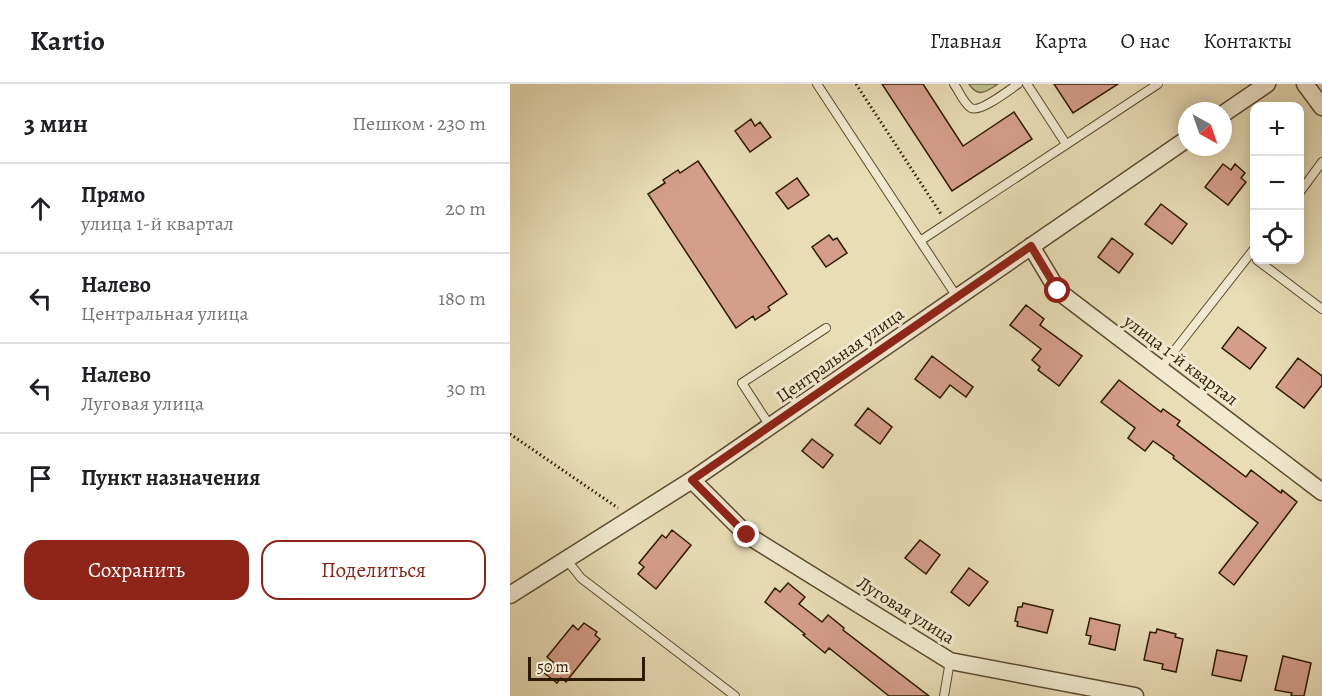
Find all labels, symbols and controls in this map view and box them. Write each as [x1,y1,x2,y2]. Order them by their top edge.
text: Kartio [30,22,105,60]
text: Главная [930,27,1002,55]
text: Карта [1035,27,1087,55]
text: О нас [1120,27,1170,55]
text: Контакты [1203,27,1292,55]
north arrow [1178,102,1232,156]
map controls [1250,102,1304,264]
button: + [1250,102,1304,156]
text: 3 мин [24,106,88,141]
text: Пешком · 230 m [352,110,486,137]
button: − [1250,156,1304,210]
text: Прямо [81,180,145,210]
icon: ahead [24,192,57,225]
text: 20 m [445,195,486,222]
text: улица 1-й квартал [81,210,234,237]
button: locate [1250,210,1304,264]
text: Налево [81,270,151,300]
route start [1044,277,1070,303]
icon: left [24,282,57,315]
text: 180 m [438,285,486,312]
text: Центральная улица [81,300,249,327]
street label: Центральная улица [771,301,909,408]
street label: улица 1-й квартал [1118,308,1243,411]
text: Налево [81,360,151,390]
icon: left [24,372,57,405]
text: 30 m [446,375,486,402]
text: Луговая улица [81,390,204,417]
icon: arrive [24,462,57,495]
text: Пункт назначения [81,463,260,493]
route end [733,521,759,547]
button: Сохранить [24,540,249,600]
button: Поделиться [261,540,486,600]
street label: Луговая улица [853,570,960,650]
scale bar [528,654,645,682]
text: 50 m [537,656,569,678]

